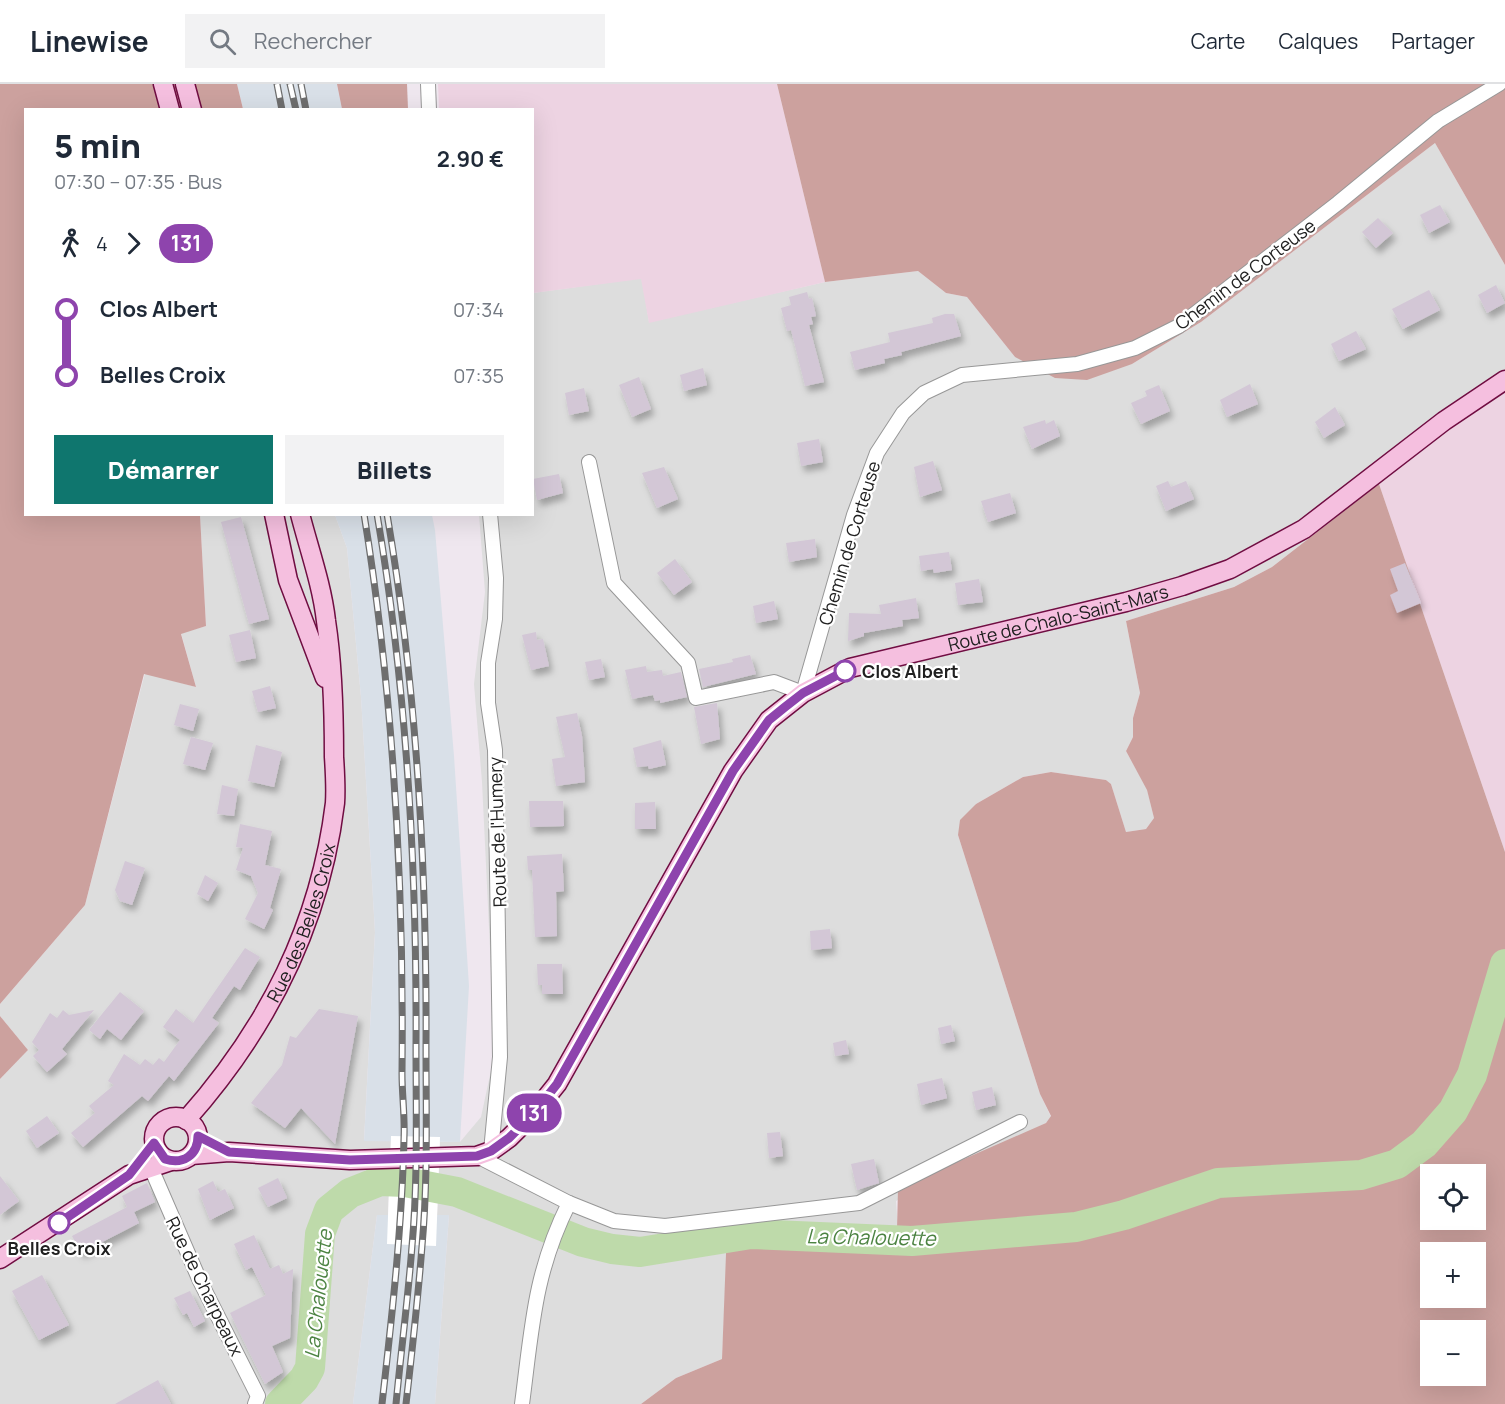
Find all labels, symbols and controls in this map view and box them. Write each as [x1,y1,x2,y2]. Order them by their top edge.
search box [185,14,605,68]
text: Linewise [30,22,149,60]
icon: search [206,25,239,58]
text: Rechercher [254,26,372,56]
text: Carte [1191,27,1245,55]
text: Calques [1278,27,1358,55]
text: Partager [1391,27,1475,55]
text: 5 min [54,123,141,168]
text: 2.90 € [437,144,504,174]
text: 07:30 – 07:35 · Bus [54,168,222,195]
street label: Chemin de Corteuse [1170,213,1320,335]
icon: walk [54,227,87,260]
icon: forward [117,227,150,260]
text: 131 [171,229,201,257]
text: 4 [96,230,108,257]
text: Clos Albert [100,294,218,324]
text: 07:34 [453,296,504,323]
text: Belles Croix [100,360,226,390]
text: 07:35 [453,362,504,389]
button: Démarrer [54,435,273,504]
button: Billets [285,435,504,504]
street label: Chemin de Corteuse [813,458,885,628]
street label: Route de Chalo-Saint-Mars [945,579,1171,656]
place label: Clos Albert [862,659,959,683]
marker: Clos Albert [834,660,856,682]
street label: Route de l'Humery [482,756,512,908]
street label: Rue des Belles Croix [261,841,340,1006]
line badge: 131 [500,1094,568,1132]
text: 131 [519,1099,549,1127]
map controls [1420,1164,1486,1386]
button: locate [1420,1164,1486,1230]
marker: Belles Croix [48,1212,70,1234]
street label: Rue de Charpeaux [161,1212,249,1360]
water label: La Chalouette [806,1222,937,1252]
water label: La Chalouette [298,1227,338,1360]
place label: Belles Croix [8,1236,110,1260]
button: + [1420,1242,1486,1308]
button: − [1420,1320,1486,1386]

